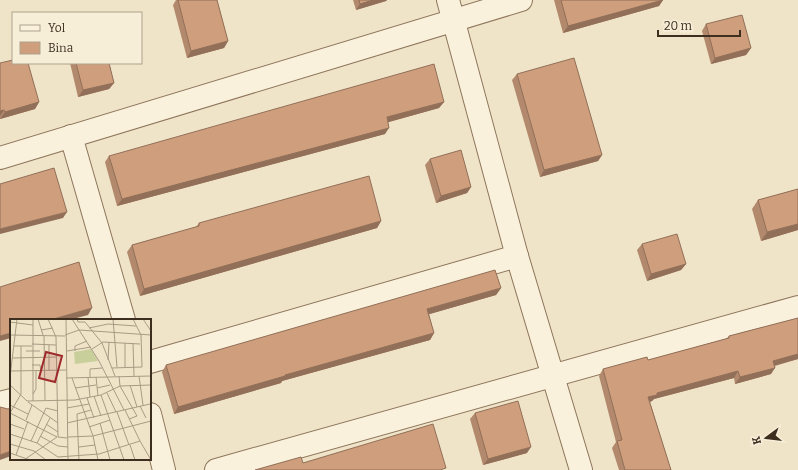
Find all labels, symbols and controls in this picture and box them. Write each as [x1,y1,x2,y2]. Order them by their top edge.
legend [12,12,142,64]
scale bar [658,12,740,38]
text: 20 m [664,19,693,33]
text: Yol [48,21,66,35]
text: Bina [48,41,74,55]
inset map [10,319,151,460]
north arrow [746,418,786,458]
text: K [749,435,764,446]

